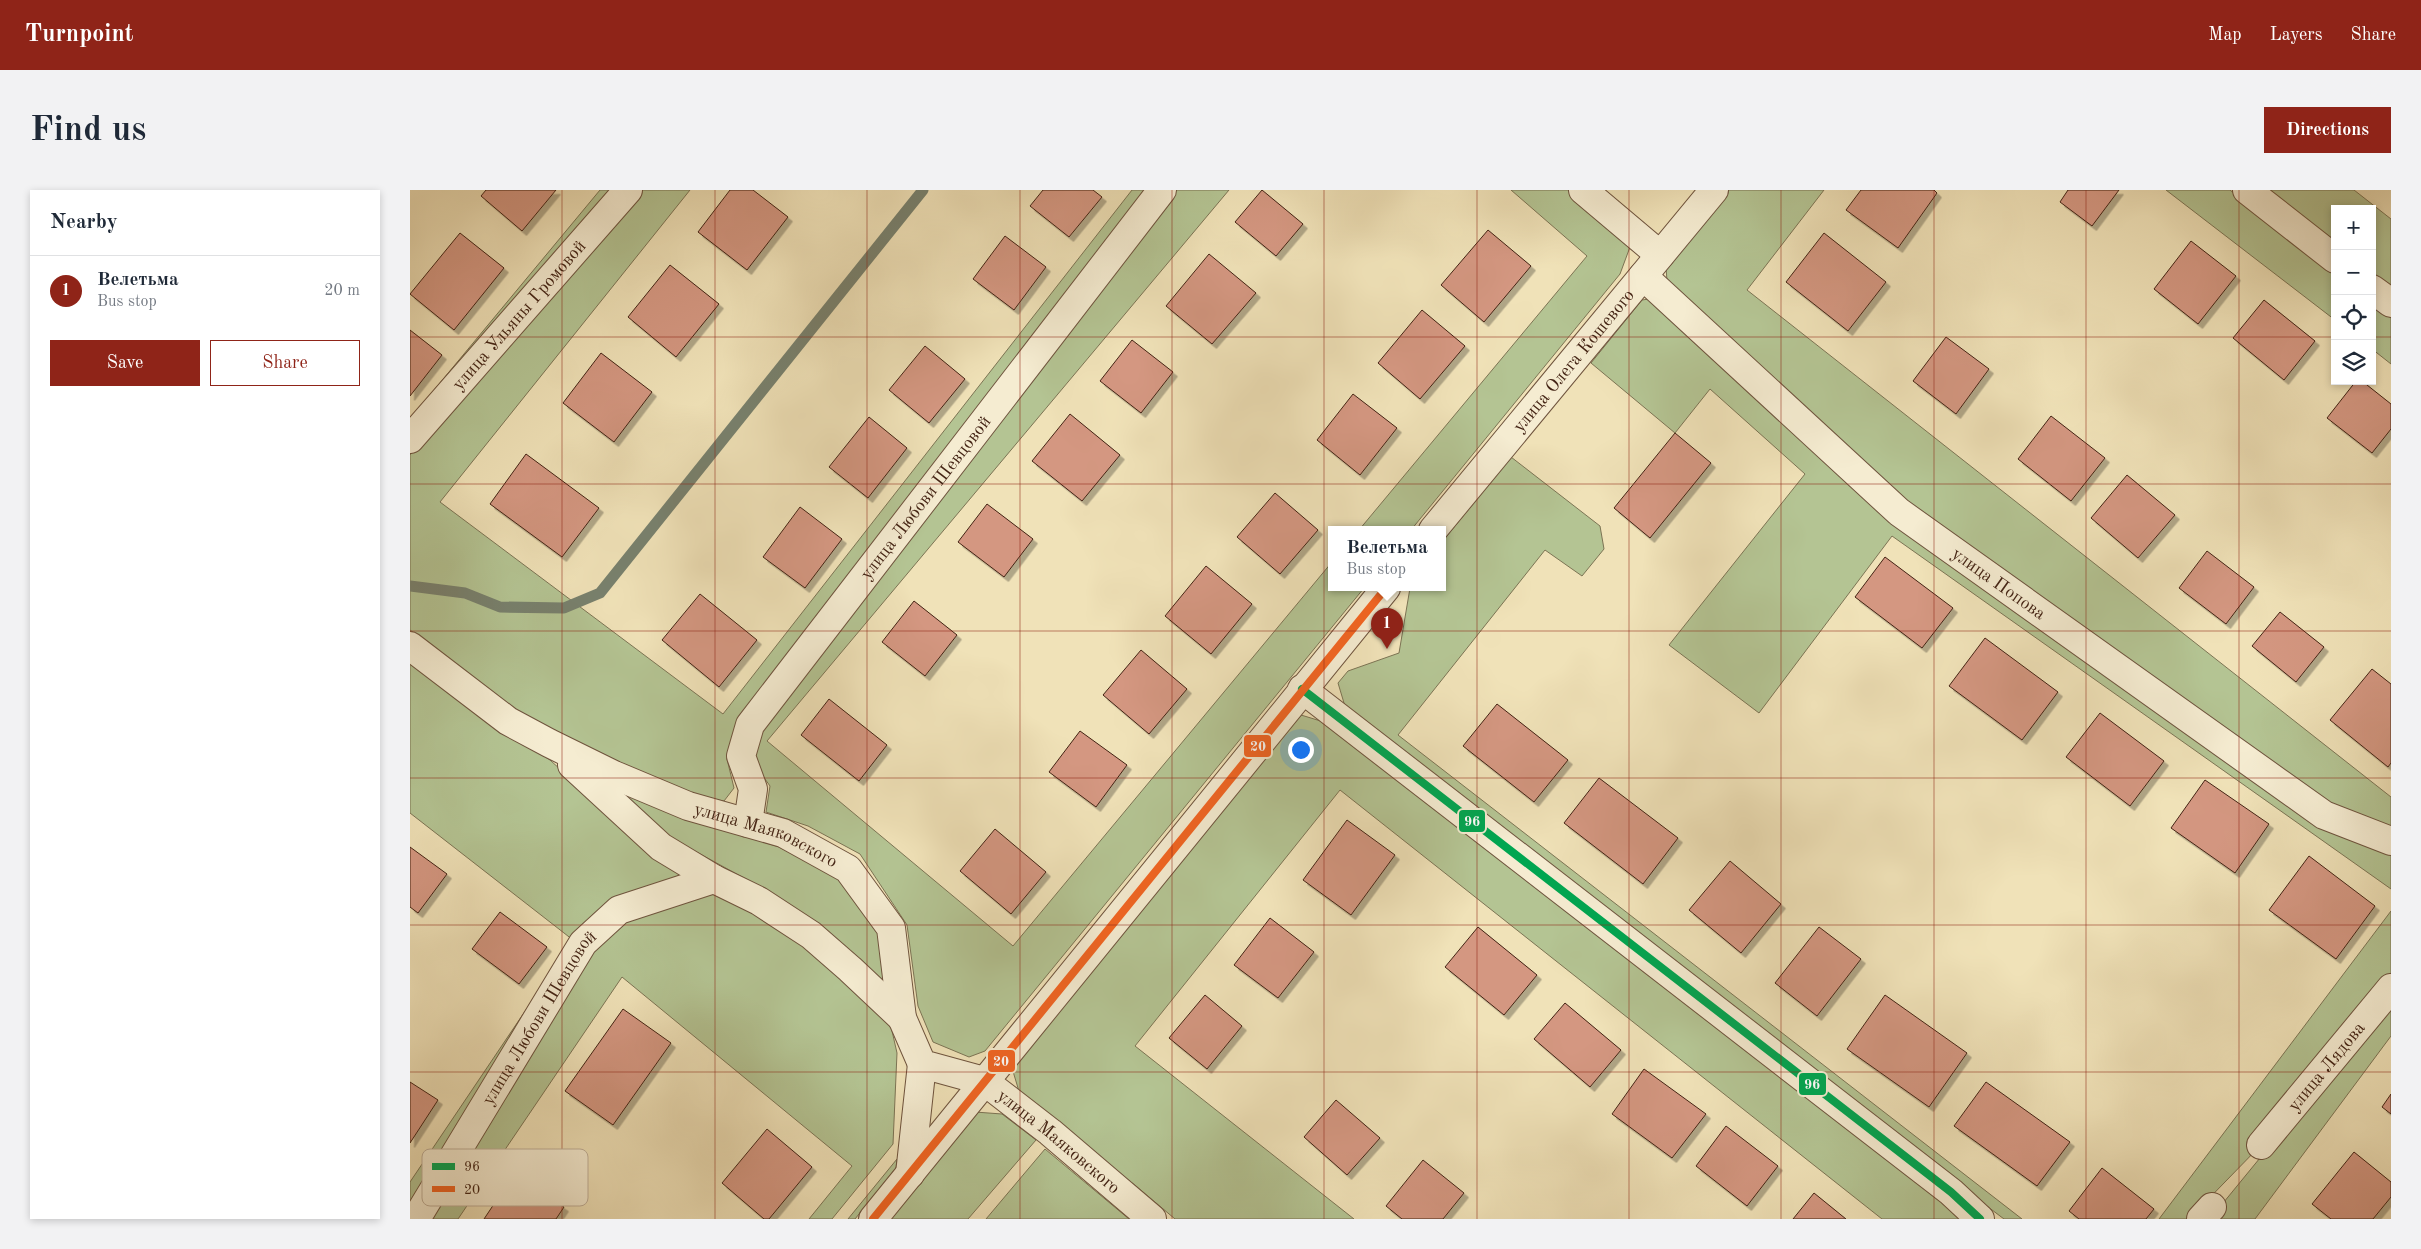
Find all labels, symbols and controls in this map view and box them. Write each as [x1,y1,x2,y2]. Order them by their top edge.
text: Turnpoint [25,23,133,47]
text: Map [2208,26,2242,44]
text: Layers [2270,26,2322,44]
text: Share [2350,26,2396,44]
button: Directions [2264,107,2391,153]
text: Find us [30,113,146,148]
map controls [2331,205,2376,385]
button: + [2331,205,2376,250]
text: Nearby [50,212,118,233]
street label: улица Ульяны Громовой [449,237,590,394]
button: − [2331,250,2376,295]
text: Велетьма [97,271,179,290]
text: 1 [61,283,71,299]
text: 20 m [324,283,360,299]
street label: улица Олега Кошевого [1510,286,1638,436]
text: Bus stop [97,294,157,310]
button: locate [2331,295,2376,340]
button: Save [50,340,200,386]
button: Share [210,340,360,386]
button: layers [2331,340,2376,385]
street label: улица Любови Шевцовой [858,413,995,583]
popup [1328,526,1446,591]
text: Велетьма [1346,539,1428,558]
street label: улица Попова [1948,545,2049,624]
text: Bus stop [1346,562,1406,578]
pin: 1 [1371,608,1403,649]
line badge: 20 [1243,734,1272,758]
your location [1288,737,1314,763]
text: 20 [1250,740,1266,754]
street label: улица Маяковского [692,800,840,871]
line badge: 96 [1458,809,1486,833]
text: 96 [1464,815,1480,829]
street label: улица Любови Шевцовой [479,928,600,1108]
street label: улица Лядова [2285,1019,2369,1115]
line badge: 20 [987,1049,1016,1073]
text: 20 [993,1055,1009,1069]
line badge: 96 [1798,1072,1827,1096]
text: 96 [1804,1078,1820,1092]
street label: улица Маяковского [994,1087,1123,1198]
legend [422,1149,588,1206]
text: 96 [464,1160,480,1174]
text: 20 [464,1183,480,1197]

